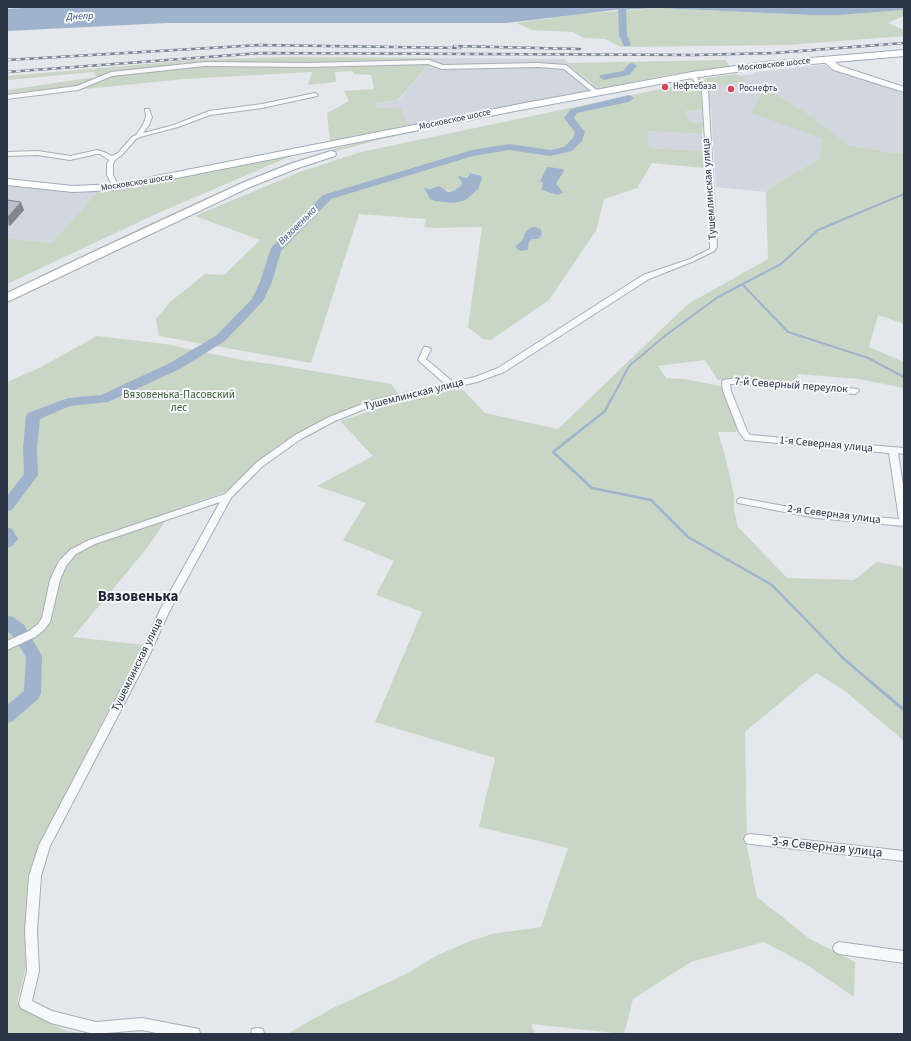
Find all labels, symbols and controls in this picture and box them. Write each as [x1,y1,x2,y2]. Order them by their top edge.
water label: Днепр [66,11,94,23]
street label: Московское шоссе [737,56,811,74]
marker: Нефтебаза [660,82,670,92]
place label: Нефтебаза [673,82,716,92]
marker: Роснефть [726,84,736,94]
place label: Роснефть [739,84,777,94]
street label: Московское шоссе [418,107,492,133]
street label: Тушемлинская улица [700,138,720,240]
street label: Московское шоссе [100,172,174,194]
water label: Вязовенька [276,204,320,248]
street label: 7-й Северный переулок [734,375,848,397]
street label: Тушемлинская улица [363,376,465,414]
park label: Вязовенька-Пасовский лес [123,389,235,415]
street label: 1-я Северная улица [779,434,873,456]
street label: 2-я Северная улица [787,503,881,527]
district label: Вязовенька [98,589,178,607]
street label: Тушемлинская улица [110,616,166,714]
street label: 3-я Северная улица [771,834,883,862]

